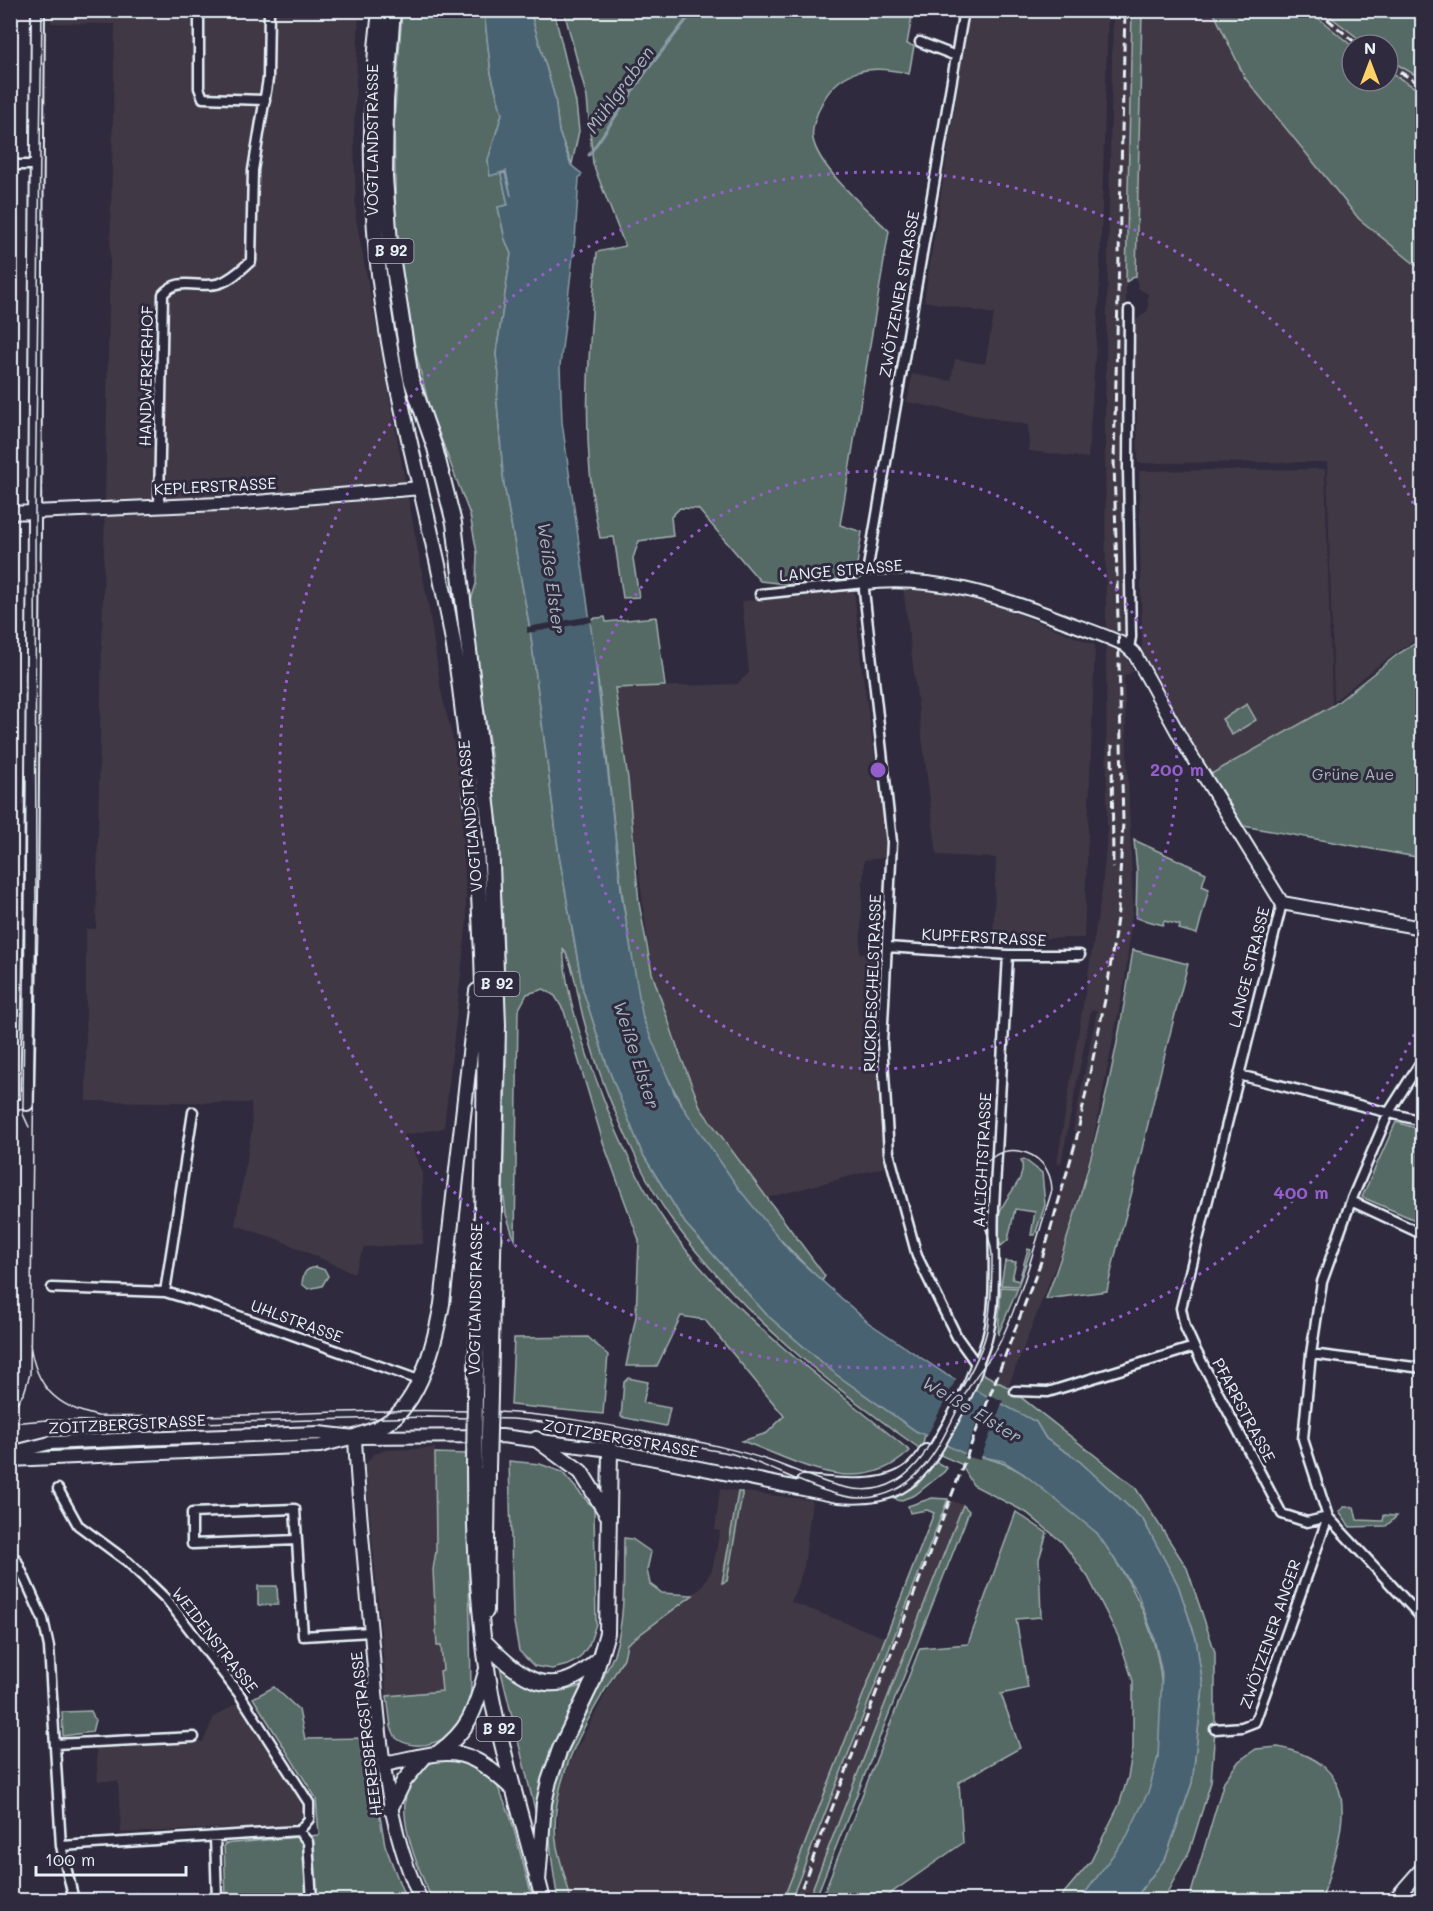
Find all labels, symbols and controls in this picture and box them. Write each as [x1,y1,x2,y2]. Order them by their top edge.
north arrow [1340,33,1400,93]
text: N [1364,37,1376,58]
water label: Mühlgraben [579,41,659,138]
street label: VOGTLANDSTRASSE [361,64,382,216]
street label: ZWÖTZENER STRASSE [873,209,924,379]
road number: B 92 [368,239,414,263]
street label: HANDWERKERHOF [134,305,157,447]
street label: KEPLERSTRASSE [153,472,277,499]
water label: Weiße Elster [532,521,572,635]
street label: LANGE STRASSE [778,554,904,585]
street label: VOGTLANDSTRASSE [452,739,487,893]
text: 200 m [1150,757,1204,781]
centre of rings [868,760,888,780]
park label: Grüne Aue [1312,763,1394,784]
street label: RUCKDESCHELSTRASSE [858,894,885,1072]
street label: LANGE STRASSE [1223,904,1274,1030]
street label: KUPFERSTRASSE [921,923,1047,950]
road number: B 92 [474,972,520,996]
water label: Weiße Elster [608,998,666,1112]
street label: AALICHTSTRASSE [967,1092,996,1228]
text: 400 m [1273,1180,1329,1204]
street label: VOGTLANDSTRASSE [463,1223,486,1375]
street label: UHLSTRASSE [248,1294,346,1347]
street label: PFARRSTRASSE [1208,1354,1281,1465]
water label: Weiße Elster [918,1370,1027,1448]
street label: ZOITZBERGSTRASSE [48,1409,206,1438]
street label: ZOITZBERGSTRASSE [542,1413,701,1462]
street label: ZWÖTZENER ANGER [1234,1556,1305,1711]
street label: WEIDENSTRASSE [168,1583,263,1697]
street label: HEERESBERGSTRASSE [345,1650,386,1818]
road number: B 92 [476,1717,522,1741]
scale bar [36,1839,186,1877]
text: 100 m [45,1847,95,1871]

